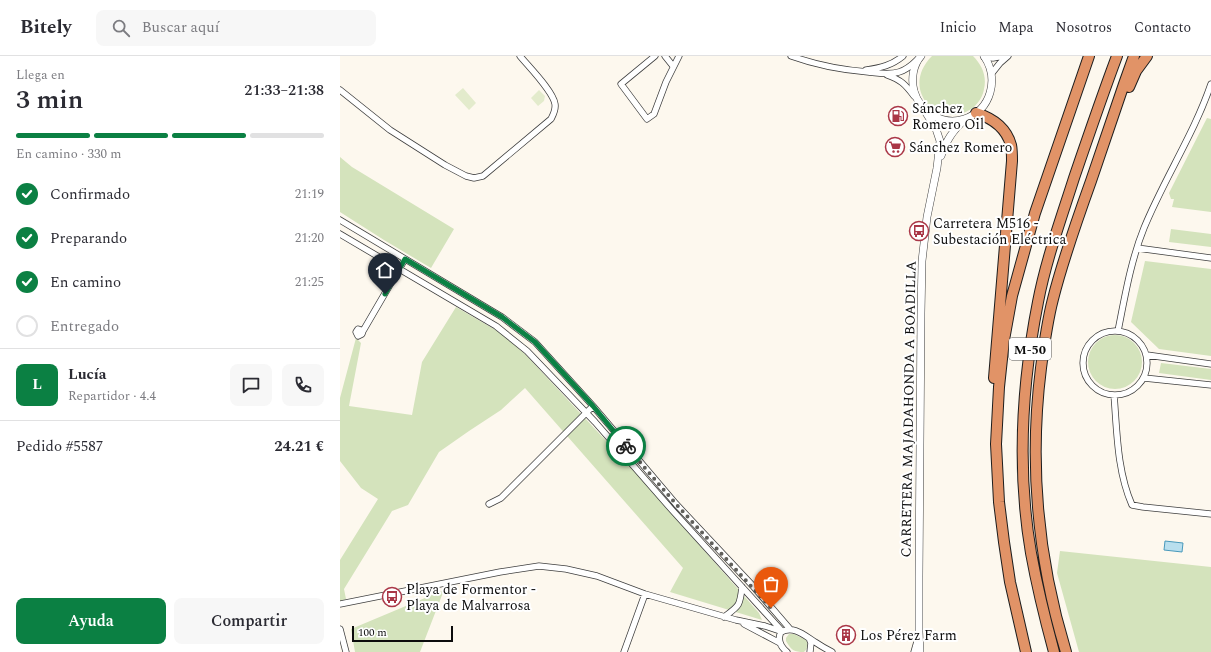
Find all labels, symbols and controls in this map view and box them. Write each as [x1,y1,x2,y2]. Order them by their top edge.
search box [96,10,376,46]
text: Bitely [20,13,72,42]
text: Buscar aquí [142,16,219,39]
icon: search [110,17,132,39]
text: Inicio [940,17,976,38]
text: Mapa [998,17,1033,38]
text: Nosotros [1055,17,1112,38]
text: Contacto [1134,17,1191,38]
text: Llega en [16,65,65,85]
text: 21:33–21:38 [244,79,324,102]
text: 3 min [16,80,83,120]
place label: Sánchez Romero Oil [912,98,984,135]
fuel station icon: Sánchez Romero Oil [887,105,909,127]
supermarket icon: Sánchez Romero [884,136,906,158]
place label: Sánchez Romero [909,137,1012,158]
text: En camino · 330 m [16,144,121,164]
icon: check [16,183,38,205]
text: Confirmado [50,183,130,206]
text: 21:19 [295,184,324,204]
place label: Carretera M516 - Subestación Eléctrica [933,213,1066,250]
bus stop icon: Carretera M516 - Subestación Eléctrica [908,220,930,242]
icon: check [16,227,38,249]
text: Preparando [50,227,127,250]
text: 21:20 [295,228,324,248]
pin [368,253,402,294]
icon: home [374,259,396,281]
street label: CARRETERA MAJADAHONDA A BOADILLA [895,260,922,558]
icon: check [16,271,38,293]
text: En camino [50,271,121,294]
text: 21:25 [295,272,324,292]
text: Entregado [50,315,119,338]
road number: M-50 [1009,338,1051,360]
text: Lucía [68,363,107,386]
button: chat [230,364,272,406]
button: phone [282,364,324,406]
text: L [32,373,42,396]
text: Repartidor · 4.4 [68,386,156,406]
courier [606,426,646,466]
text: Pedido #5587 [16,435,103,458]
text: 24.21 € [274,435,324,458]
icon: bike [615,435,637,457]
pin [754,567,788,608]
icon: bag [760,573,782,595]
place label: Playa de Formentor - Playa de Malvarrosa [406,579,536,616]
bus stop icon: Playa de Formentor - Playa de Malvarrosa [381,586,403,608]
button: Ayuda [16,598,166,644]
button: Compartir [174,598,324,644]
scale bar [352,624,453,643]
text: 100 m [358,624,387,641]
building icon: Los Pérez Farm [835,624,857,646]
place label: Los Pérez Farm [860,625,957,646]

